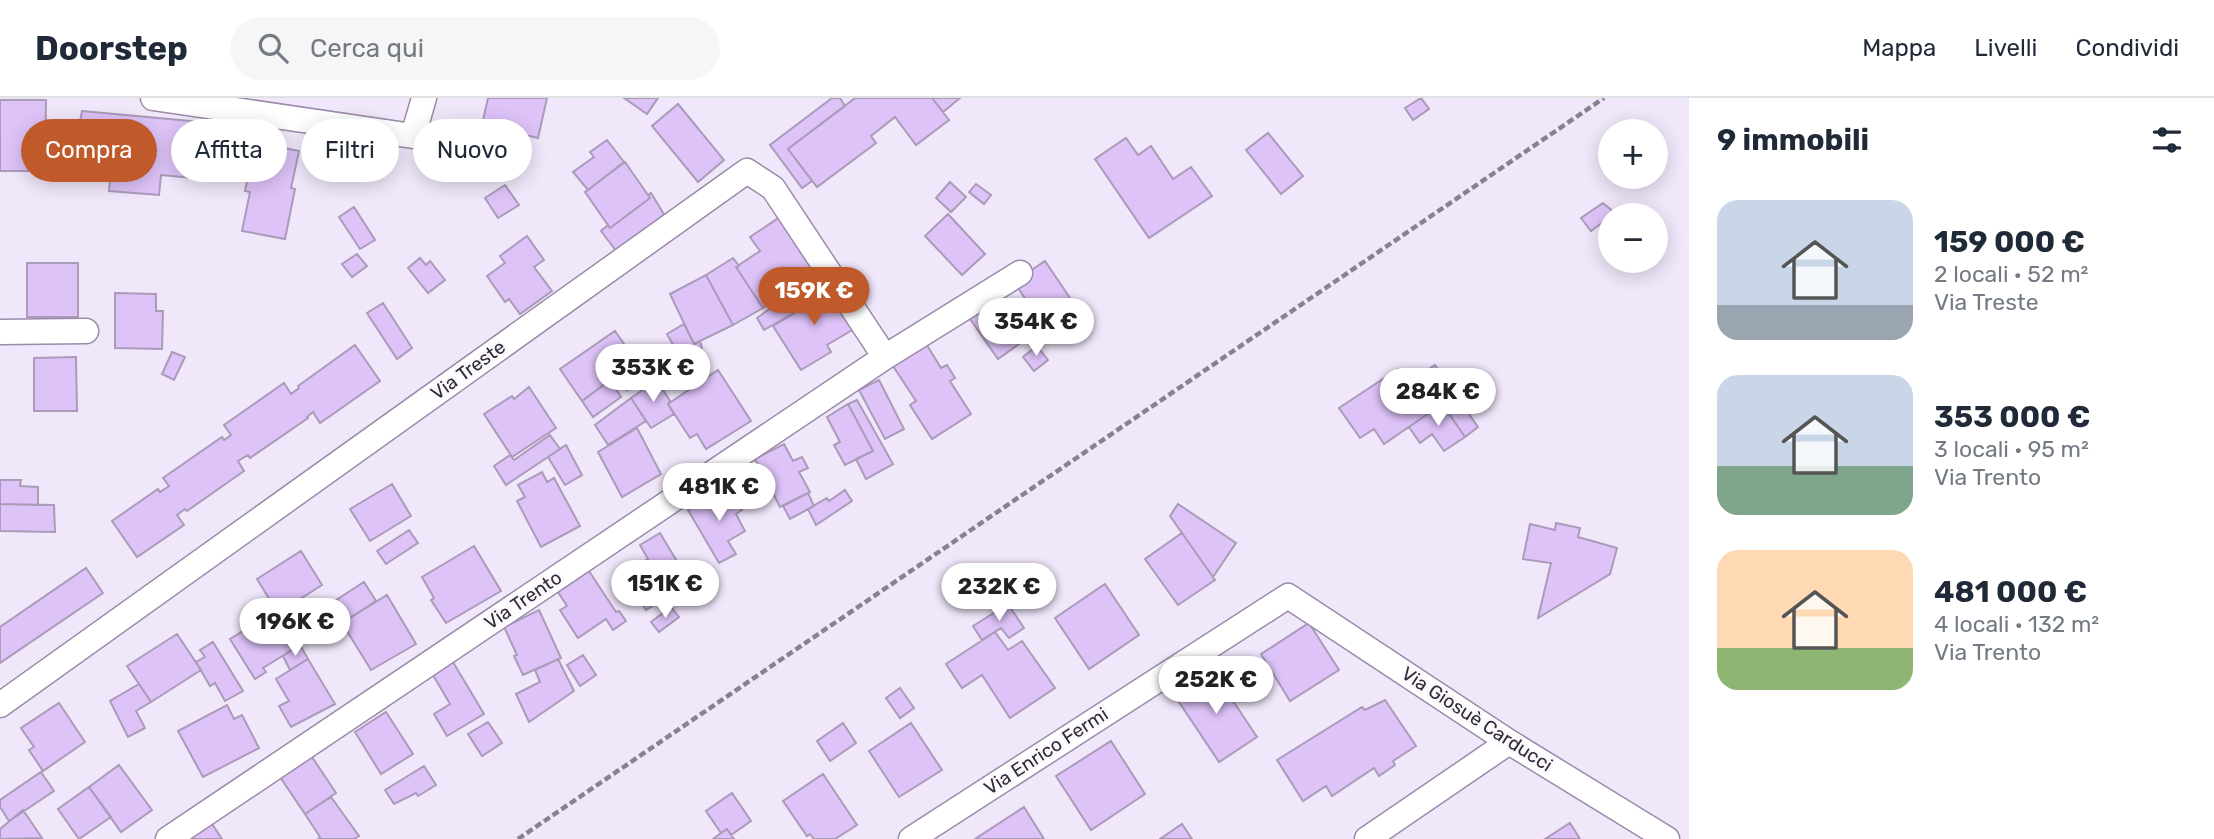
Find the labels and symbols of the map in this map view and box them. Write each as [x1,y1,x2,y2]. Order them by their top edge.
pin: 159K € [757,268,871,327]
pin: 354K € [979,299,1093,358]
street label: Via Treste [426,335,510,405]
pin: 353K € [596,344,710,404]
pin: 284K € [1381,368,1495,428]
pin: 481K € [662,464,776,523]
pin: 151K € [608,560,722,620]
pin: 232K € [942,564,1056,623]
street label: Via Trento [480,566,566,634]
pin: 196K € [238,598,352,658]
pin: 252K € [1159,656,1273,716]
street label: Via Giosuè Carducci [1397,662,1557,776]
street label: Via Enrico Fermi [980,702,1112,800]

